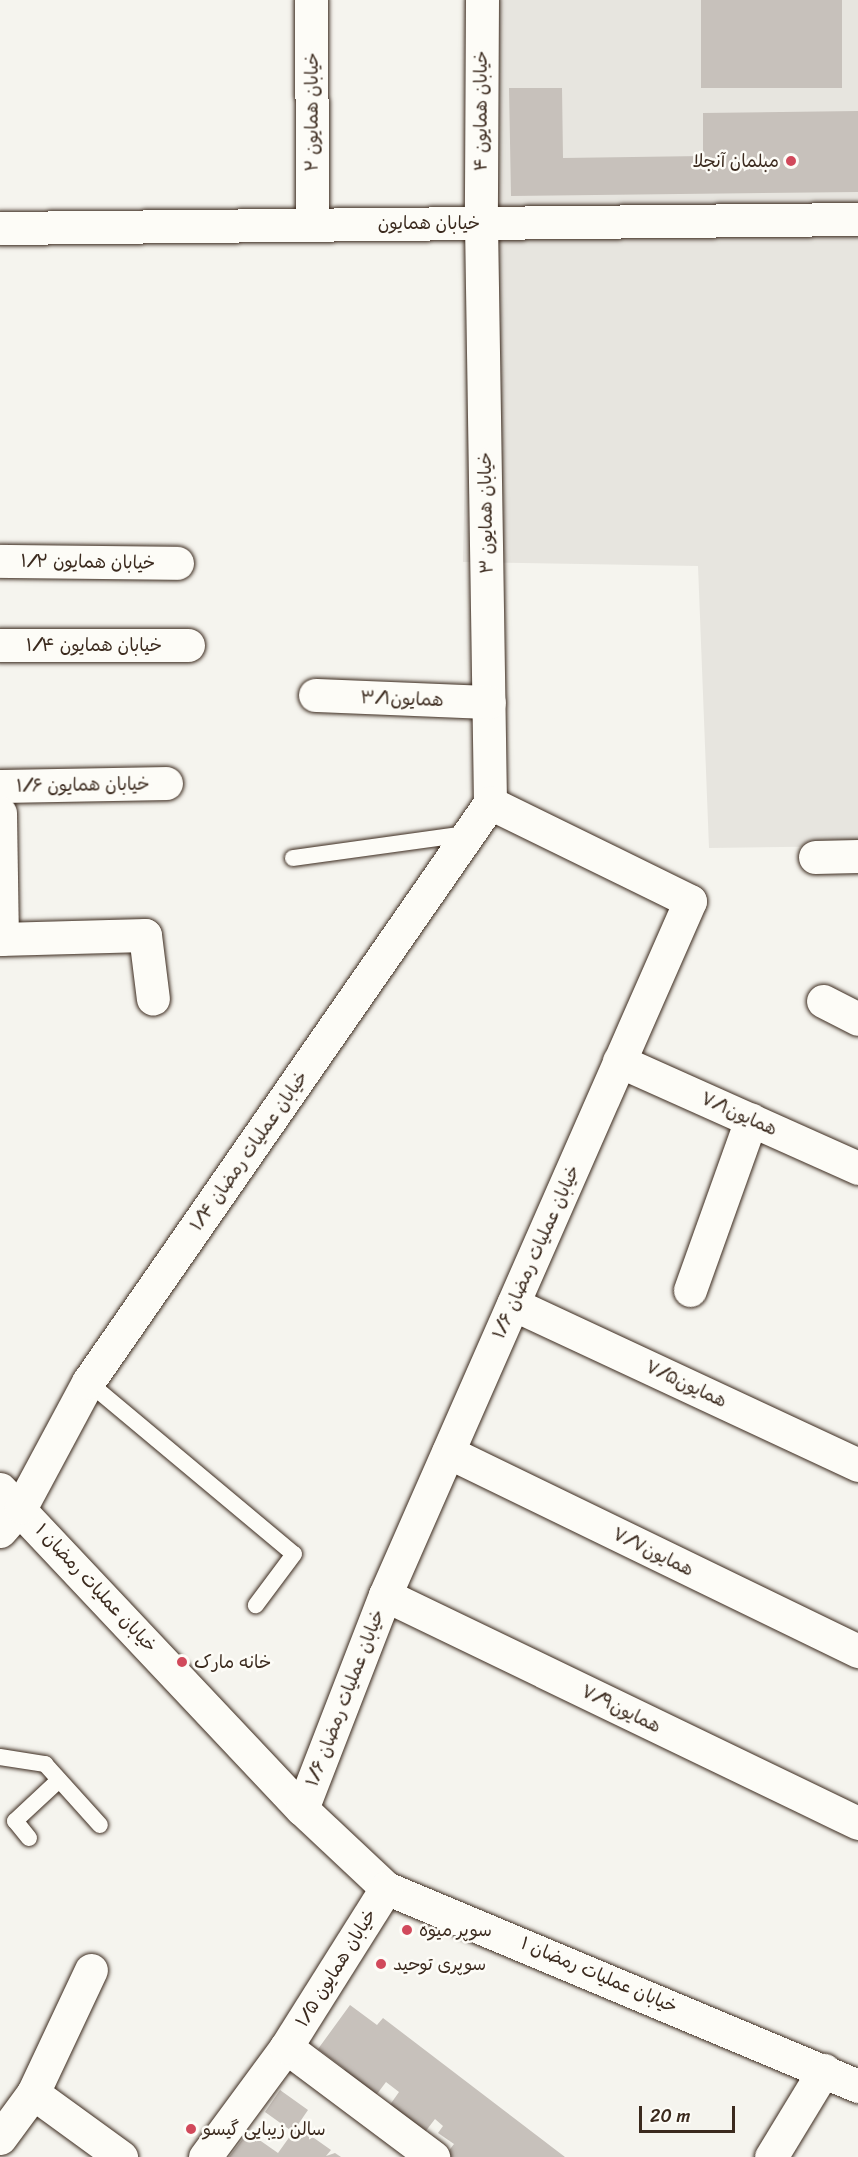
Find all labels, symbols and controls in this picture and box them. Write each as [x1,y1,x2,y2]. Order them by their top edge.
street label: خیابان همایون ۴ [470,51,492,171]
street label: خیابان همایون ۲ [301,52,323,172]
place label: مبلمان آنجلا [692,150,779,172]
marker: مبلمان آنجلا [784,154,798,168]
street label: خیابان همایون [378,212,480,234]
street label: خیابان همایون ۳ [474,452,498,574]
street label: خیابان همایون ۱/۲ [21,550,155,574]
street label: خیابان همایون ۱/۴ [26,634,162,656]
street label: همایون۳/۱ [360,687,444,711]
street label: خیابان همایون ۱/۶ [16,773,150,797]
street label: خیابان عملیات رمضان ۱/۴ [186,1067,312,1235]
street label: همایون۷/۱ [697,1088,781,1140]
street label: خیابان عملیات رمضان ۱/۶ [488,1162,584,1342]
street label: همایون۷/۵ [642,1356,730,1412]
street label: خیابان عملیات رمضان ۱ [31,1519,161,1657]
street label: همایون۷/۷ [609,1523,697,1581]
street label: خیابان عملیات رمضان ۱/۶ [301,1606,389,1790]
place label: خانه مارک [194,1651,271,1673]
marker: خانه مارک [175,1655,189,1669]
street label: همایون۷/۹ [578,1680,664,1738]
street label: خیابان همایون ۱/۵ [291,1905,381,2031]
place label: سوپر میوه [419,1919,492,1941]
marker: سوپر میوه [400,1923,414,1937]
street label: خیابان عملیات رمضان ۱ [517,1932,681,2018]
place label: سوپری توحید [393,1953,486,1975]
marker: سوپری توحید [374,1957,388,1971]
scale bar [642,2094,738,2132]
text: 20 m [650,2100,690,2132]
place label: سالن زیبایی گیسو [203,2118,326,2140]
marker: سالن زیبایی گیسو [184,2122,198,2136]

